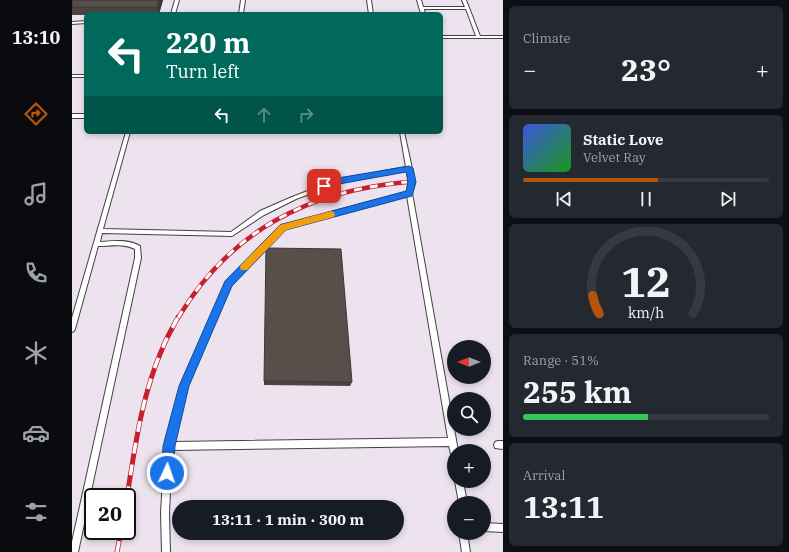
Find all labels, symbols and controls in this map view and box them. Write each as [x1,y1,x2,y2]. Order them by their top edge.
text: 220 m [166,24,250,61]
text: 13:10 [12,26,60,49]
icon: left [100,28,152,80]
text: Climate [523,30,570,47]
text: 23° [621,50,671,89]
text: − [523,55,536,84]
text: + [756,55,769,84]
text: Turn left [166,60,240,83]
icon: directions [22,100,50,128]
icon: left [211,104,233,126]
icon: ahead [253,104,275,126]
icon: right [295,104,317,126]
text: Static Love [583,130,663,149]
text: Velvet Ray [583,149,646,166]
pin [307,169,341,203]
icon: arrive [313,175,335,197]
icon: music [22,180,50,208]
icon: previous [553,188,575,210]
icon: pause [635,188,657,210]
icon: next [717,188,739,210]
text: 12 [621,254,671,308]
icon: phone [22,259,50,287]
text: km/h [628,303,664,322]
icon: climate [22,339,50,367]
north arrow [447,340,491,384]
map controls [447,340,491,540]
text: Range · 51% [523,352,599,369]
text: 255 km [523,372,632,411]
button: search [447,392,491,436]
icon: car [22,419,50,447]
button: + [447,444,491,488]
position arrow [146,452,188,494]
text: Arrival [523,467,565,484]
text: 13:11 [523,487,604,526]
speed limit sign: 20 [84,488,136,540]
button: − [447,496,491,540]
icon: filters [22,498,50,526]
text: 13:11 · 1 min · 300 m [212,510,364,529]

